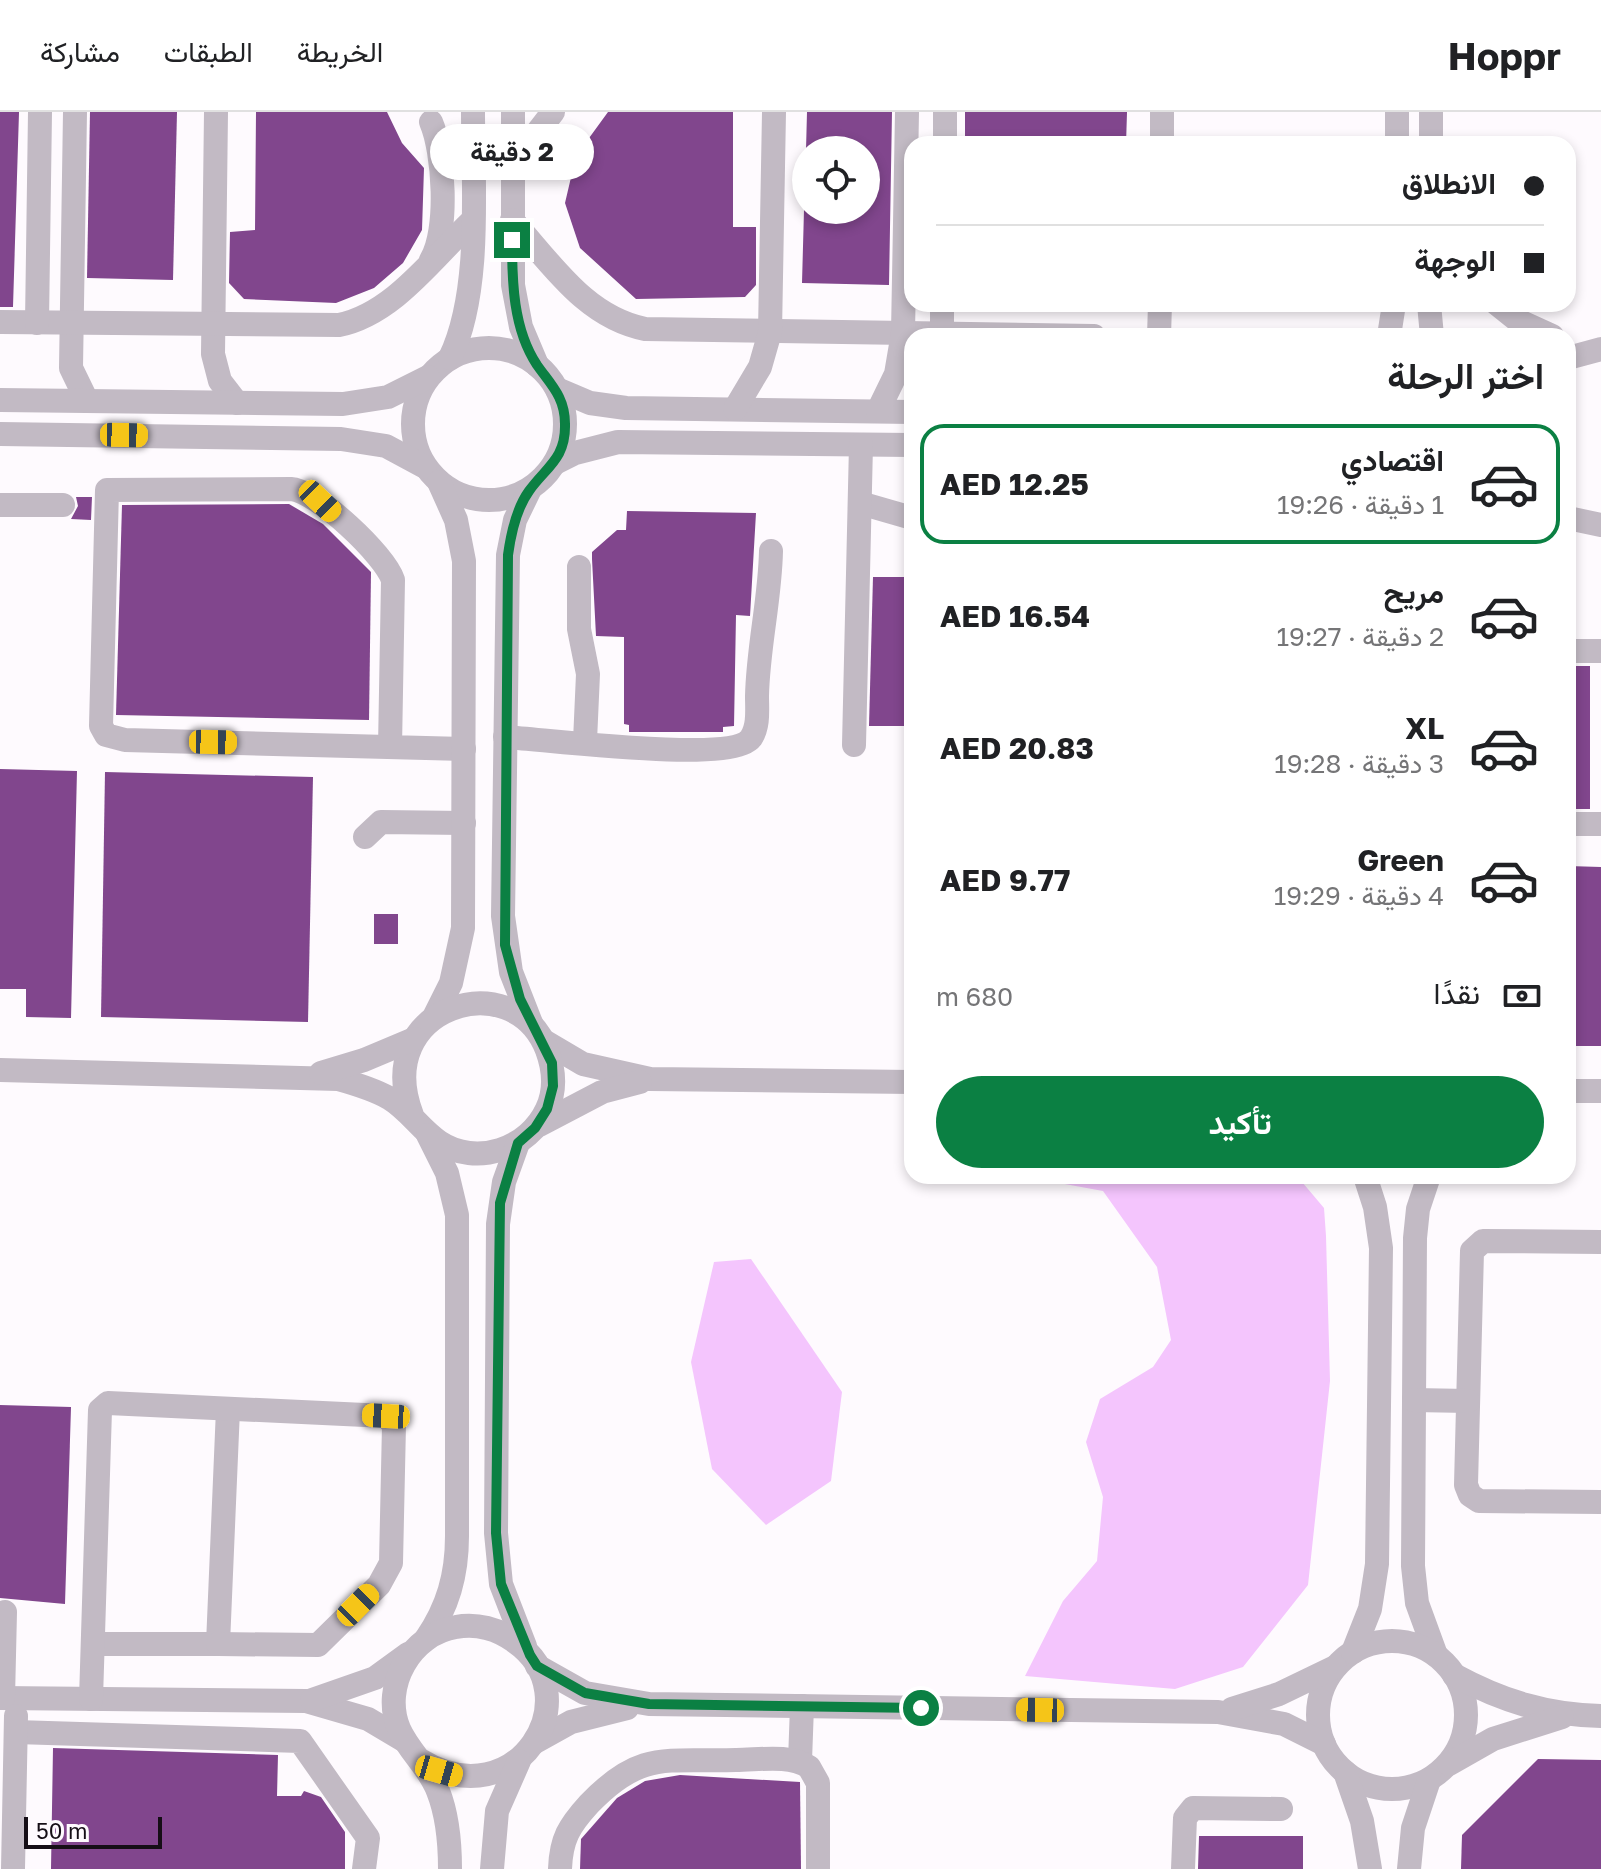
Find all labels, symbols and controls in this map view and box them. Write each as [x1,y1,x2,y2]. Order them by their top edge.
text: Hoppr [1448,33,1561,78]
text: مشاركة [40,35,120,68]
text: الطبقات [164,35,253,68]
text: الخريطة [297,35,383,68]
callout: 2 دقيقة [430,124,594,180]
text: 2 دقيقة [470,136,554,167]
map controls [792,136,880,224]
button: locate [792,136,880,224]
text: الانطلاق [1402,165,1496,201]
route end [494,222,530,258]
text: الوجهة [1414,242,1496,278]
text: اختر الرحلة [1387,354,1544,397]
car [100,423,148,447]
text: اقتصادي [1341,442,1444,478]
icon: car [1468,448,1540,520]
text: AED 12.25 [940,466,1089,502]
car [294,476,346,526]
text: 1 دقيقة · 19:26 [1277,489,1444,520]
text: مريح [1384,574,1444,610]
icon: car [1468,580,1540,652]
text: AED 16.54 [940,598,1090,634]
text: 2 دقيقة · 19:27 [1276,621,1444,652]
text: XL [1405,710,1444,746]
icon: car [1468,712,1540,784]
car [189,730,237,754]
text: AED 20.83 [940,730,1094,766]
text: 3 دقيقة · 19:28 [1274,748,1444,779]
text: Green [1357,842,1444,878]
icon: car [1468,844,1540,916]
text: AED 9.77 [940,862,1070,898]
text: 4 دقيقة · 19:29 [1274,880,1444,911]
icon: cash [1500,974,1544,1018]
text: نقدًا [1434,975,1480,1011]
text: 680 m [936,981,1013,1012]
button: تأكيد [936,1076,1544,1168]
car [361,1403,411,1429]
car [333,1580,383,1630]
route start [903,1690,939,1726]
car [1016,1698,1064,1722]
car [413,1753,465,1789]
scale bar [24,1813,162,1849]
text: 50 m [36,1817,87,1844]

